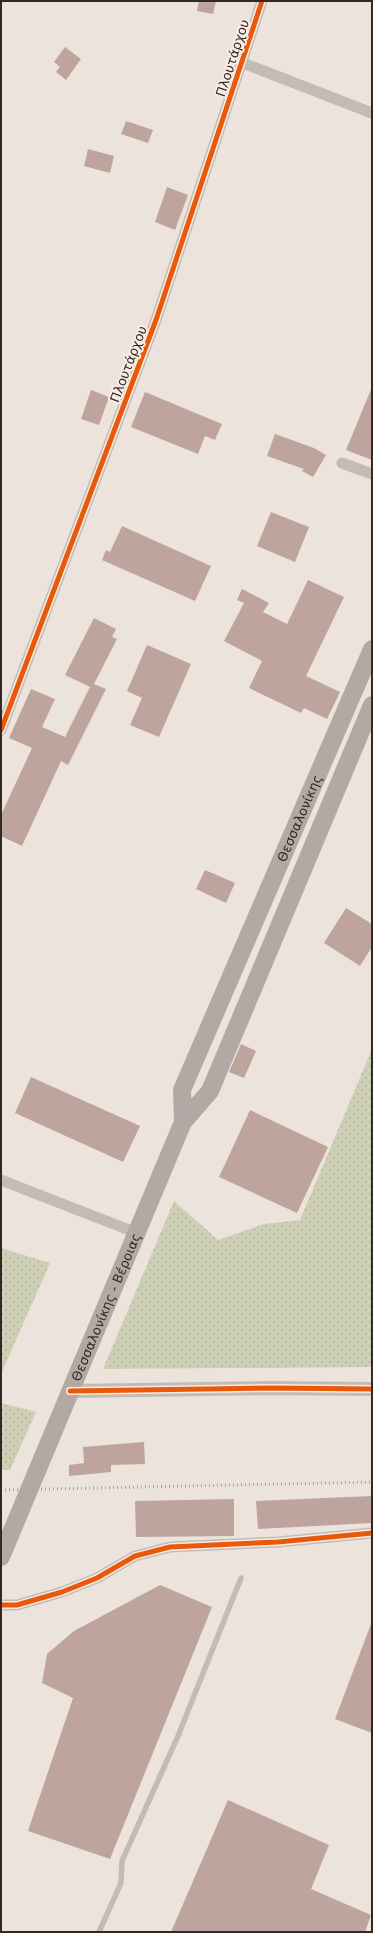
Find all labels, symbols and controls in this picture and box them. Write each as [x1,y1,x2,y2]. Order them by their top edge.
street label: Πλουτάρχου [213,18,252,99]
street label: Πλουτάρχου [107,324,150,404]
street label: Θεσσαλονίκης [274,773,325,864]
street label: Θεσσαλονίκης - Βέροιας [68,1231,144,1383]

